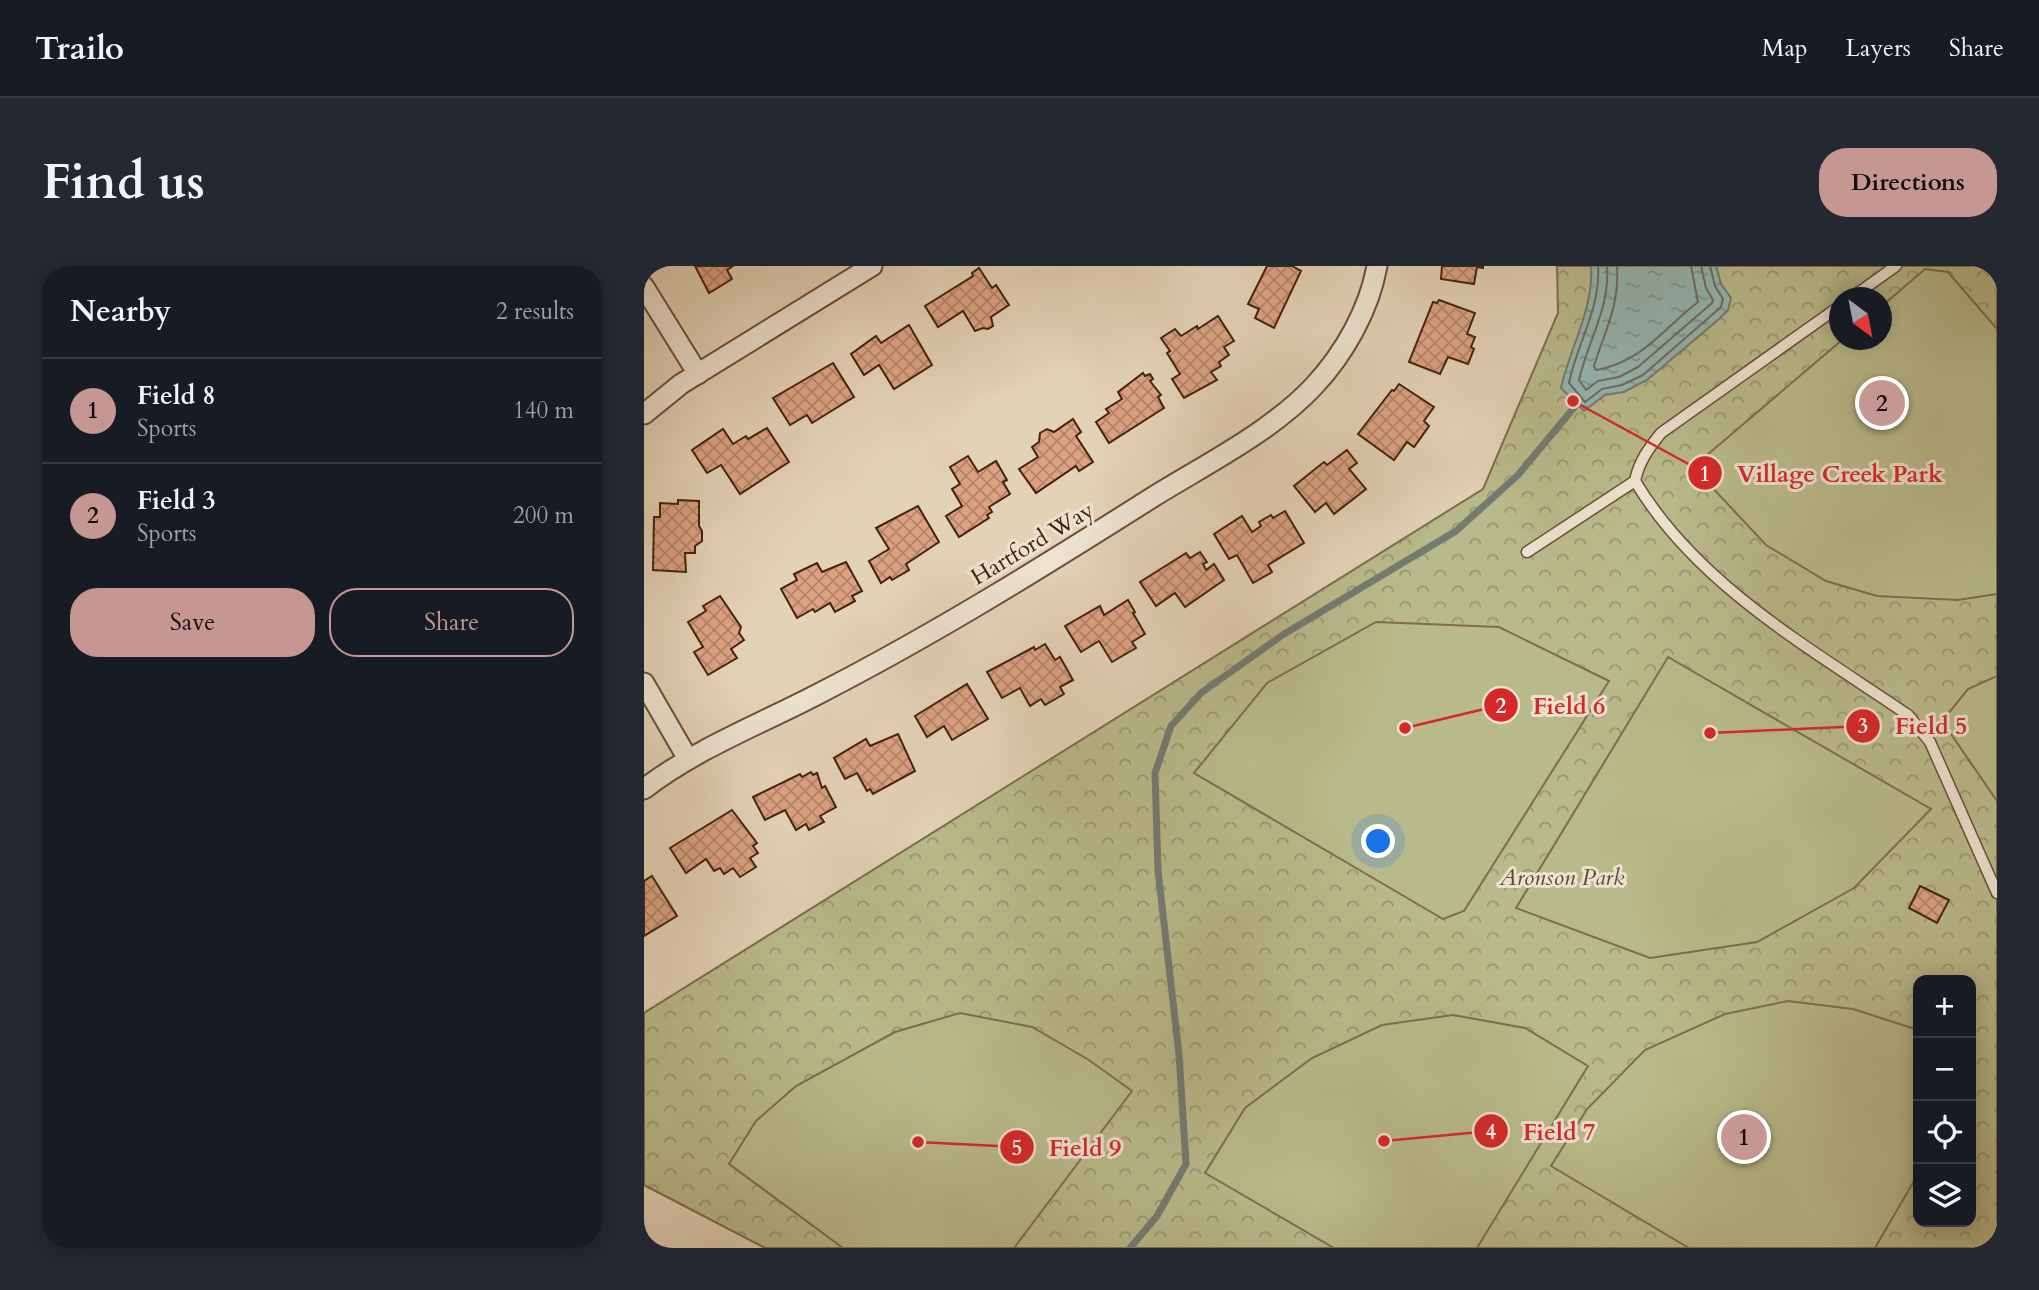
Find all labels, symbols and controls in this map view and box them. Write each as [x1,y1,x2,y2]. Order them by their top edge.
text: Trailo [35,26,124,71]
text: Map [1762,32,1808,65]
text: Layers [1846,32,1911,65]
text: Share [1949,32,2004,65]
button: Directions [1819,148,1997,217]
text: Find us [42,149,205,216]
north arrow [1829,287,1892,350]
text: Nearby [70,291,171,332]
text: 2 results [496,296,574,327]
pin: 2 [1859,377,1905,429]
text: Field 8 [137,378,216,413]
text: 1 [87,395,99,426]
text: 140 m [513,395,574,426]
text: Sports [137,413,197,444]
callout: Village Creek Park [1688,451,1957,496]
text: Village Creek Park [1737,458,1943,491]
text: 1 [1700,460,1710,489]
text: Field 3 [137,483,216,518]
street label: Hartford Way [965,494,1100,592]
text: 2 [87,500,99,531]
text: 200 m [513,500,574,531]
text: Sports [137,518,197,549]
button: Save [70,588,315,657]
button: Share [329,588,574,657]
callout: Field 6 [1484,683,1619,728]
text: Field 6 [1533,690,1605,723]
text: 2 [1496,692,1507,721]
callout: Field 5 [1846,703,1982,748]
text: Field 5 [1895,710,1967,743]
text: 3 [1858,712,1868,741]
your location [1361,824,1395,858]
park label: Aronson Park [1499,862,1625,893]
map controls [1913,975,1976,1227]
button: + [1913,975,1976,1038]
button: − [1913,1038,1976,1101]
button: locate [1913,1101,1976,1164]
callout: Field 7 [1474,1109,1609,1154]
pin: 1 [1721,1111,1767,1163]
text: Field 7 [1523,1116,1595,1149]
text: 4 [1486,1118,1497,1147]
callout: Field 9 [1000,1125,1135,1170]
text: Field 9 [1049,1132,1121,1165]
text: 5 [1012,1134,1022,1163]
button: layers [1913,1164,1976,1227]

